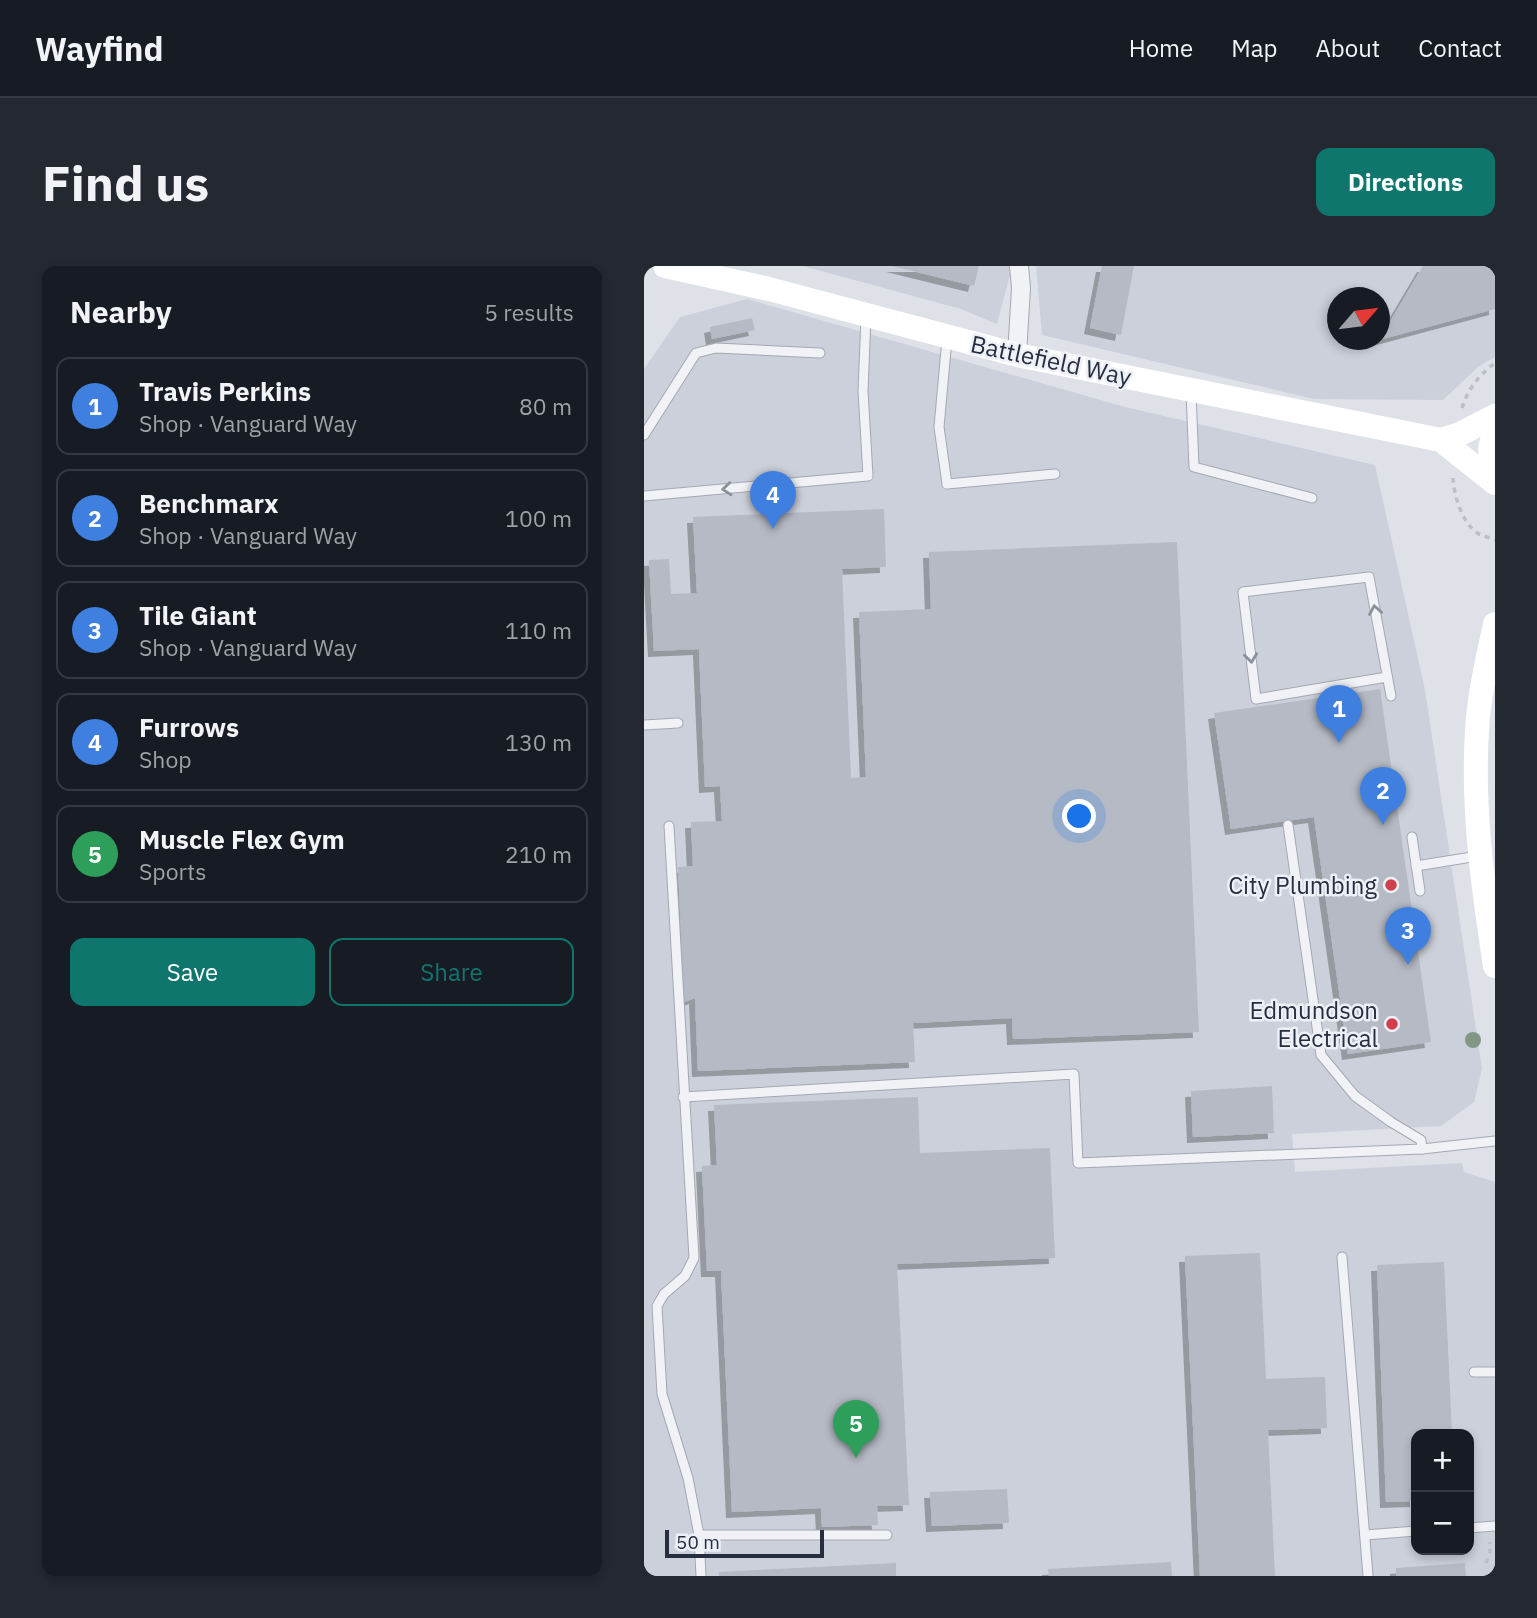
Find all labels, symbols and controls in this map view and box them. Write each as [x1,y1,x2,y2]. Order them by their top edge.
text: Wayfind [35,27,164,70]
text: Home [1129,32,1193,64]
text: Map [1231,32,1277,64]
text: About [1315,32,1380,64]
text: Contact [1418,32,1502,64]
button: Directions [1316,148,1495,216]
text: Find us [42,151,209,214]
north arrow [1327,287,1390,350]
text: Nearby [70,292,172,331]
text: 5 results [484,297,574,327]
street label: Battlefield Way [968,327,1134,393]
text: Travis Perkins [139,374,311,408]
text: 1 [88,391,102,421]
text: 80 m [519,391,572,421]
text: Shop · Vanguard Way [139,408,357,438]
pin: 4 [750,471,796,529]
one-way arrow [722,481,733,496]
text: Benchmarx [139,486,279,520]
text: 2 [88,503,102,533]
text: 100 m [505,503,572,533]
text: Shop · Vanguard Way [139,520,357,550]
text: Tile Giant [139,598,257,632]
one-way arrow [1368,604,1383,616]
text: 3 [88,615,102,645]
text: 110 m [505,615,572,645]
text: Shop · Vanguard Way [139,632,357,662]
one-way arrow [1244,652,1259,663]
pin: 1 [1316,685,1362,743]
text: Furrows [139,710,239,744]
text: 4 [88,727,102,757]
text: 130 m [505,727,572,757]
text: Shop [139,744,192,774]
pin: 2 [1360,767,1406,825]
your location [1062,799,1096,833]
text: Muscle Flex Gym [139,822,345,856]
text: 5 [88,839,102,869]
text: 210 m [505,839,572,869]
text: Sports [139,856,206,886]
place label: City Plumbing [1228,869,1377,901]
marker: City Plumbing [1383,877,1399,893]
pin: 3 [1385,907,1431,965]
button: Save [70,938,315,1006]
button: Share [329,938,574,1006]
place label: Edmundson Electrical [1249,994,1378,1054]
marker: Edmundson Electrical [1384,1016,1400,1032]
pin: 5 [833,1400,879,1458]
map controls [1411,1429,1474,1555]
button: + [1411,1429,1474,1492]
button: − [1411,1492,1474,1555]
scale bar [665,1527,824,1559]
text: 50 m [676,1530,720,1554]

